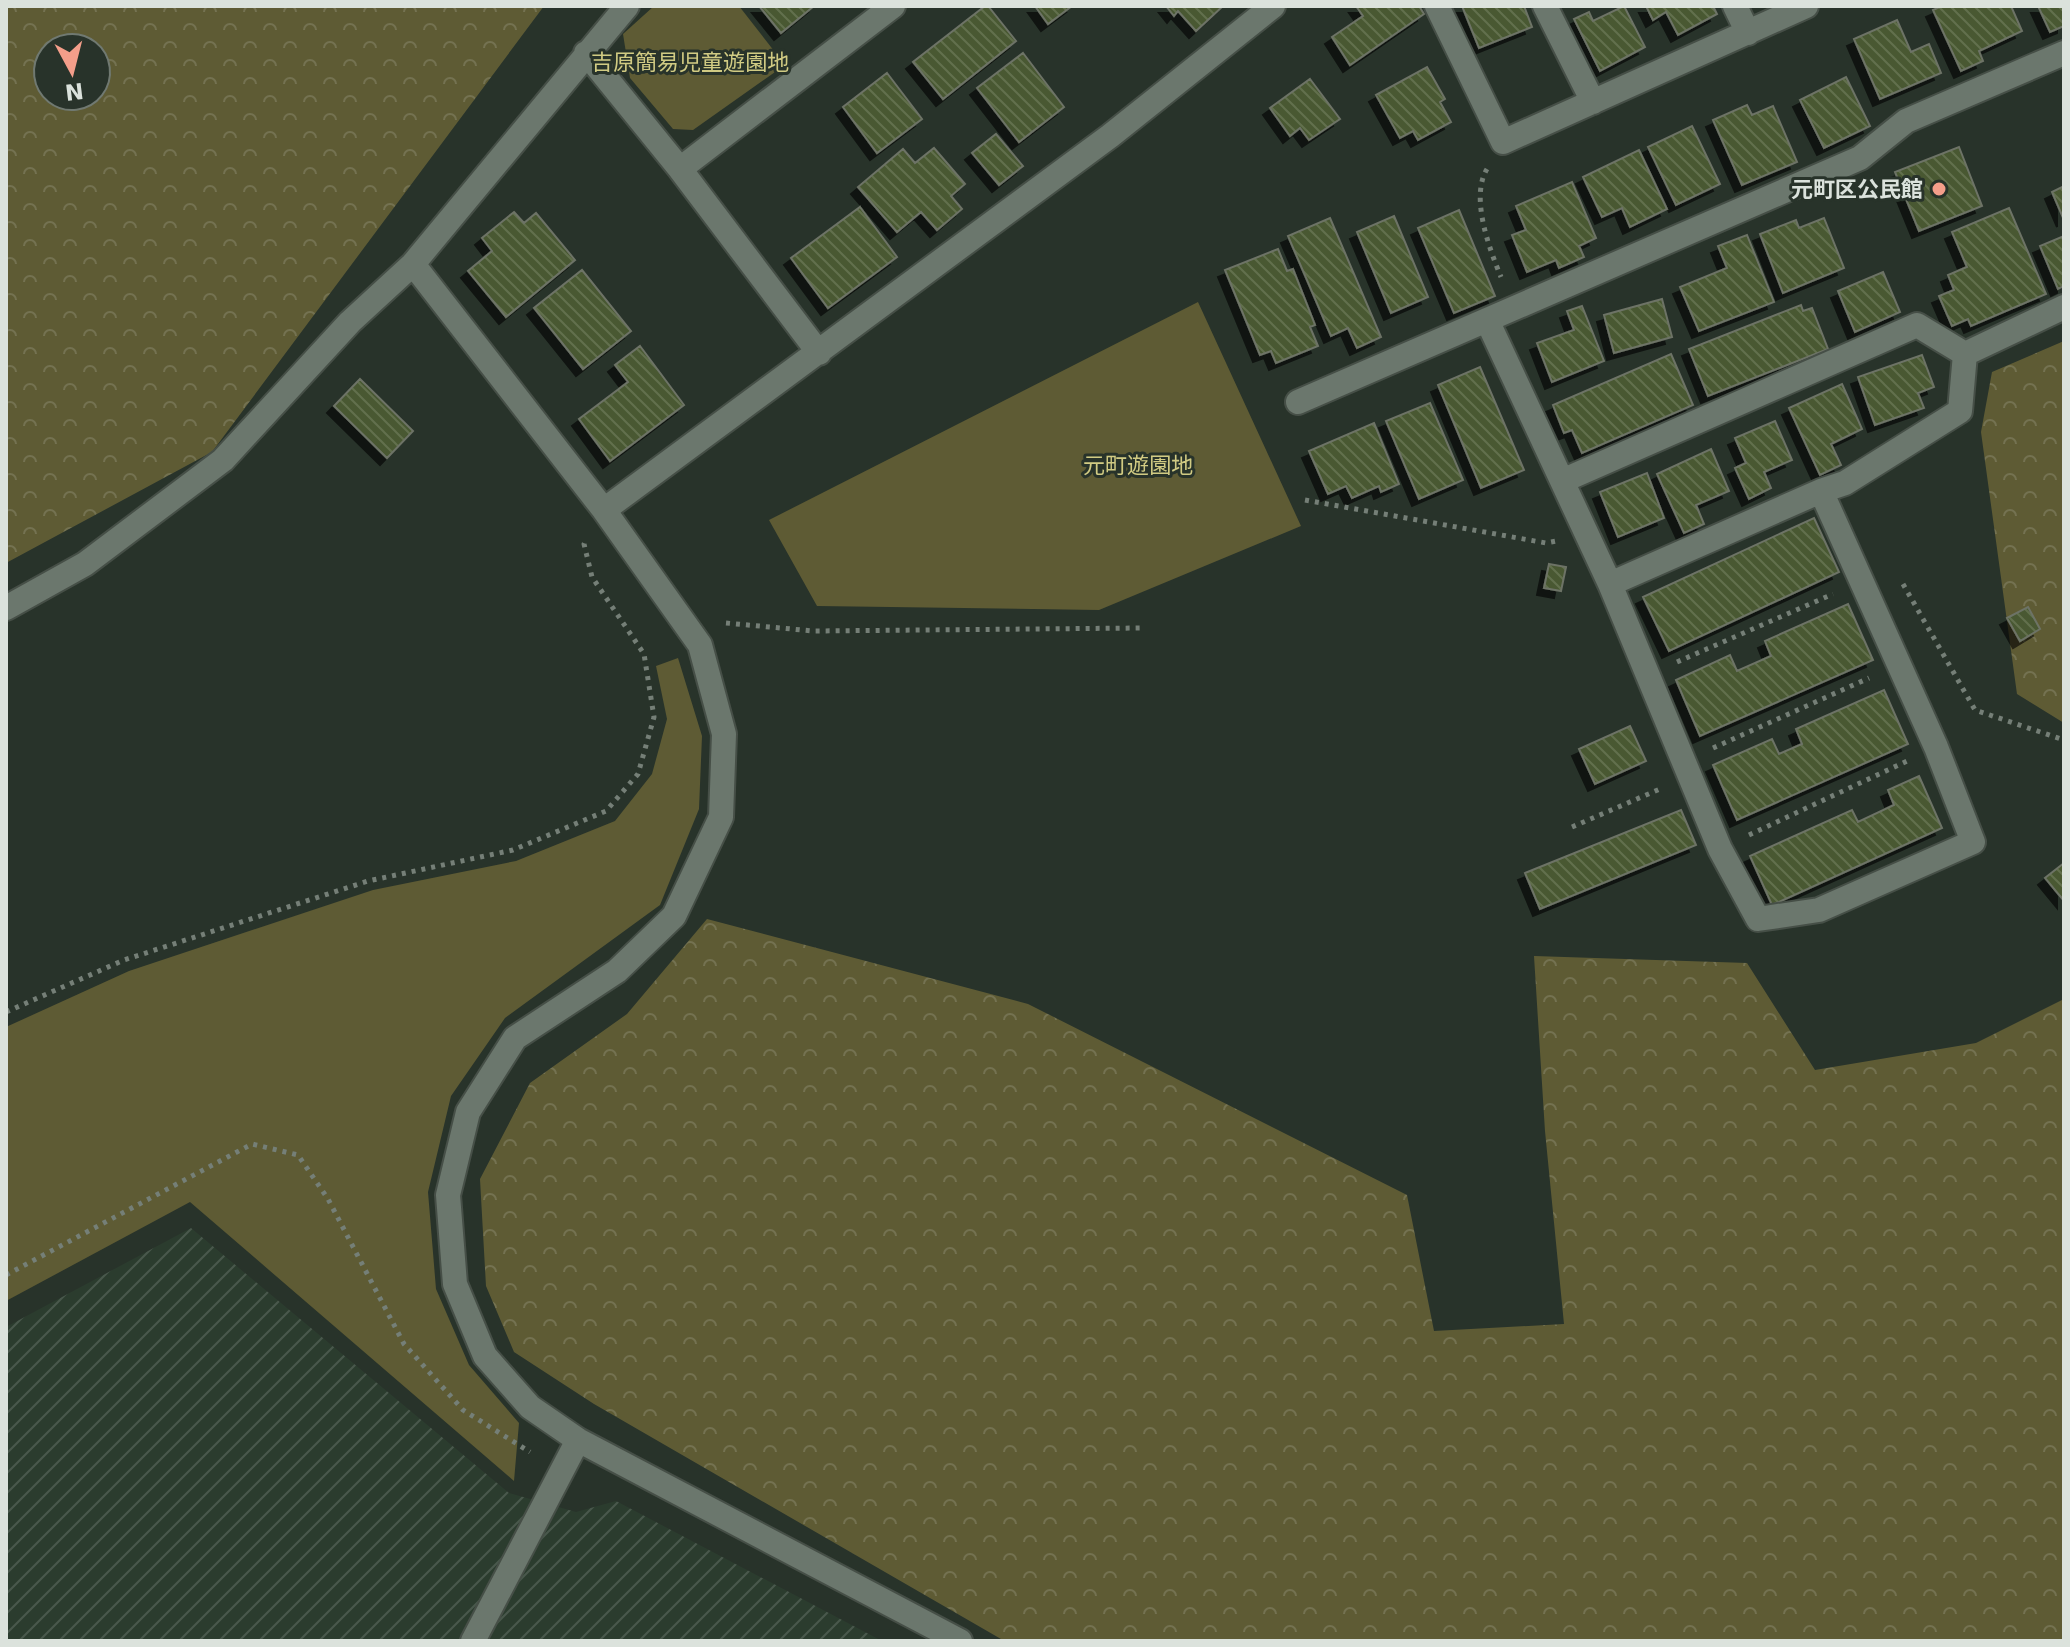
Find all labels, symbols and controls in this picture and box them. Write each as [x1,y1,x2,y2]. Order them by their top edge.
north arrow [32,32,112,112]
park label: 吉原簡易児童遊園地 [591,50,789,75]
text: N [64,78,85,105]
place label: 元町区公民館 [1791,177,1923,202]
marker: 元町区公民館 [1930,180,1948,198]
park label: 元町遊園地 [1083,453,1193,478]

